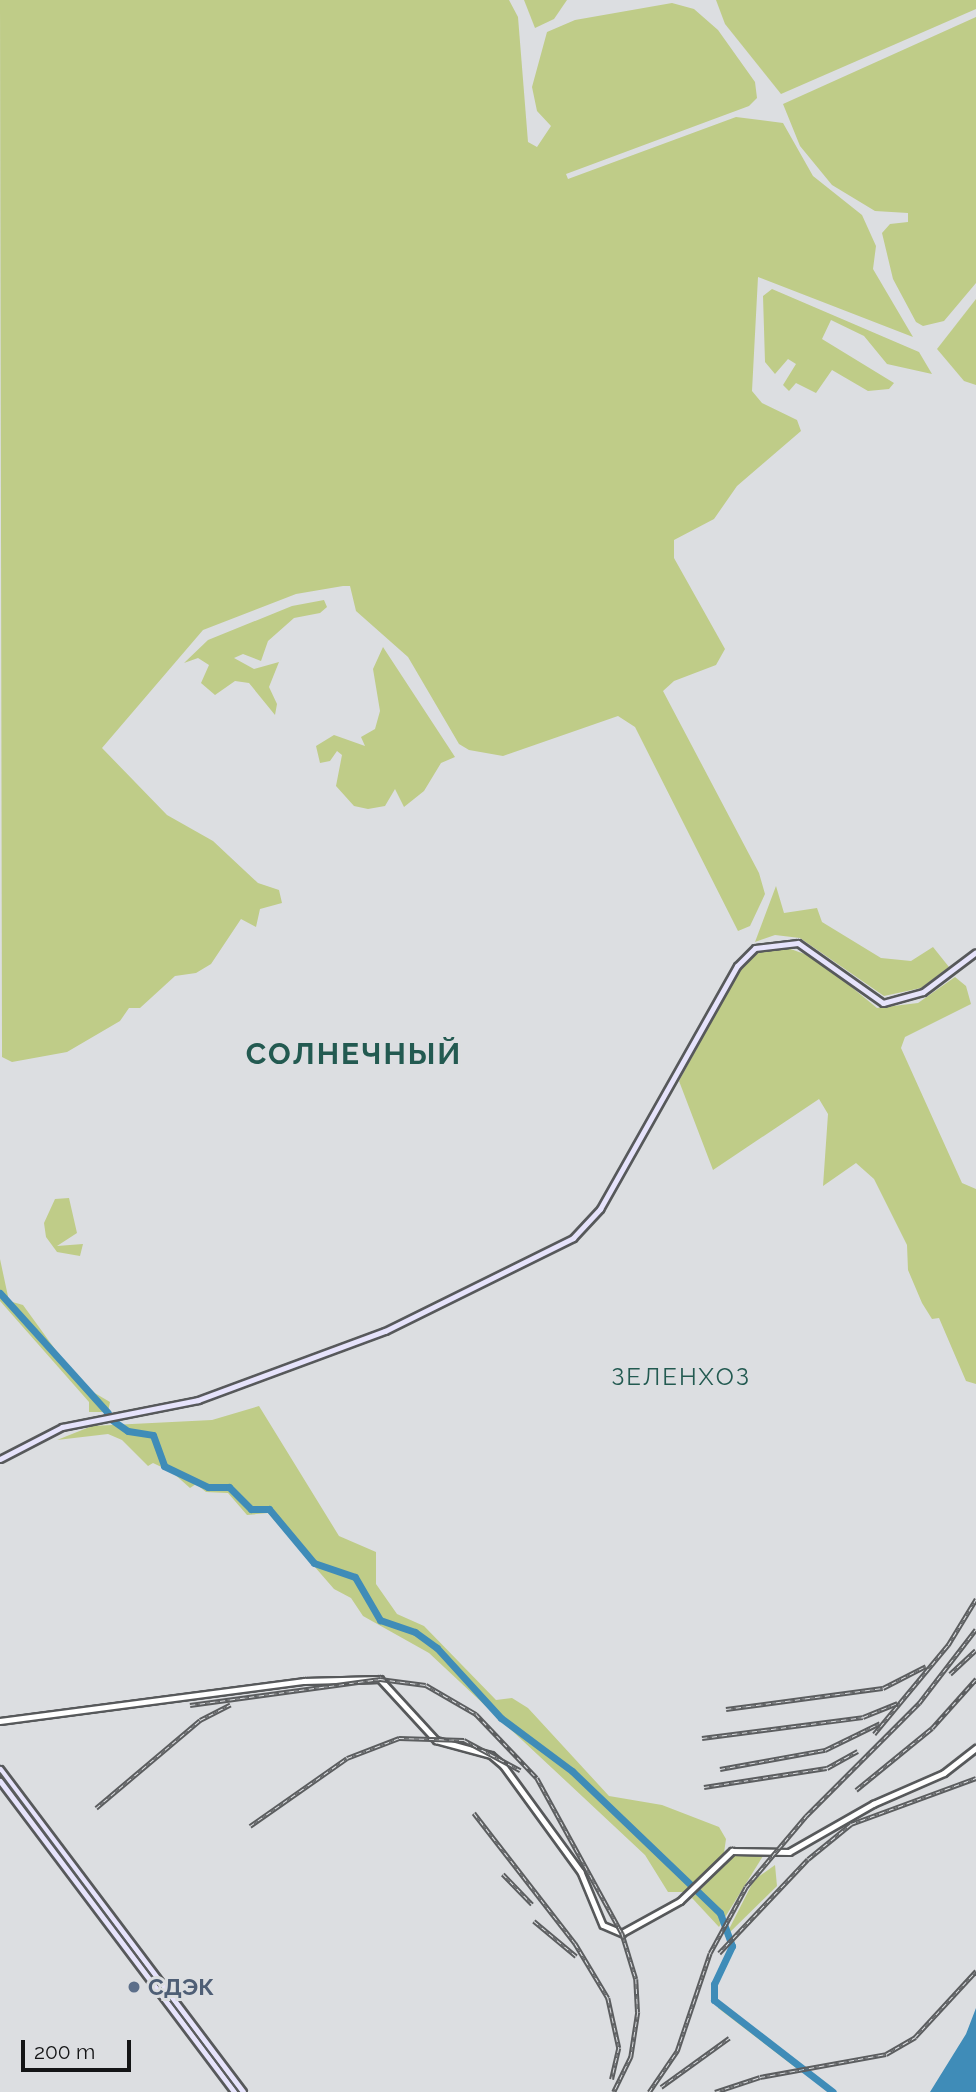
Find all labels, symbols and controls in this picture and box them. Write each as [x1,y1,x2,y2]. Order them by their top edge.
district label: СОЛНЕЧНЫЙ [247,1036,461,1072]
district label: ЗЕЛЕНХОЗ [612,1363,750,1391]
place label: СДЭК [148,1973,214,2001]
marker: СДЭК [126,1979,142,1995]
scale bar [24,2025,135,2070]
text: 200 m [34,2039,95,2064]

